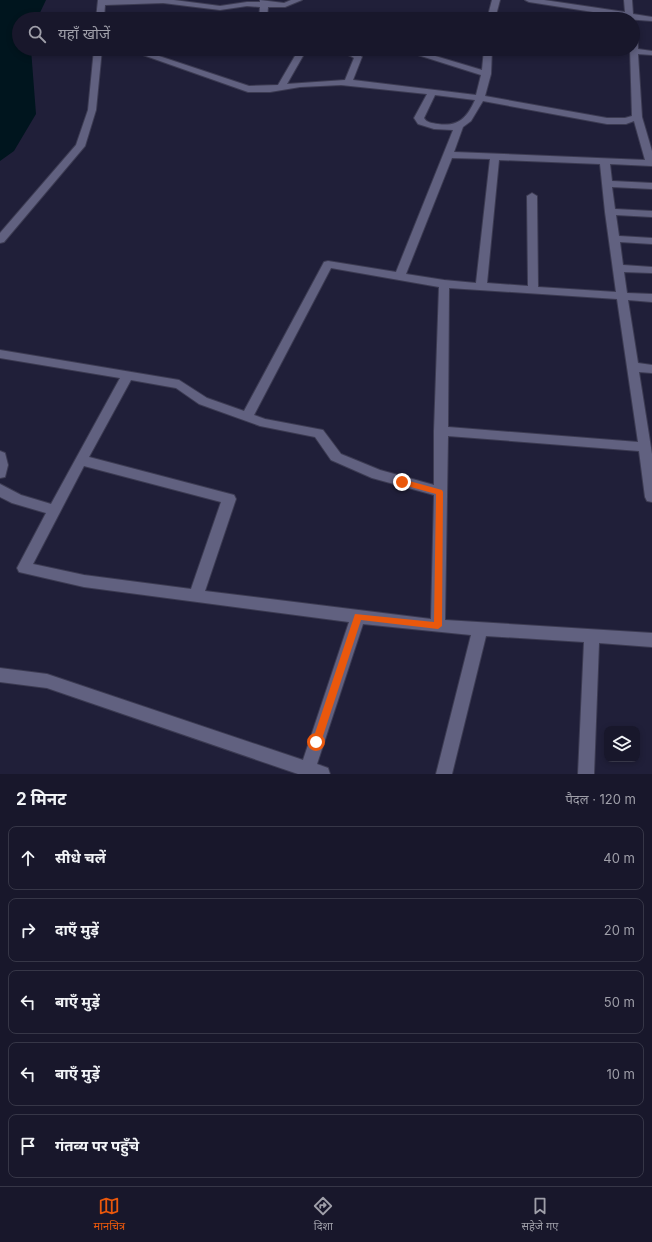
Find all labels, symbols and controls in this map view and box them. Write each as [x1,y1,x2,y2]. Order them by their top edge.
search box [12,12,640,56]
icon: search [26,23,48,45]
text: यहाँ खोजें [58,24,110,43]
route end [393,473,411,491]
map controls [604,726,640,762]
button: layers [604,726,640,762]
route start [307,733,325,751]
text: 2 मिनट [16,789,66,809]
text: पैदल · 120 m [565,791,636,807]
icon: ahead [17,847,39,869]
text: सीधे चलें [55,848,106,867]
text: 40 m [603,850,635,866]
icon: right [17,919,39,941]
text: दाएँ मुड़ें [55,920,99,939]
text: 20 m [604,922,635,938]
icon: left [17,991,39,1013]
text: बाएँ मुड़ें [55,992,100,1011]
text: 50 m [604,994,635,1010]
icon: left [17,1063,39,1085]
text: बाएँ मुड़ें [55,1064,100,1083]
text: 10 m [606,1066,635,1082]
icon: arrive [17,1135,39,1157]
text: गंतव्य पर पहुँचे [55,1136,139,1155]
tab: मानचित्र [94,1195,125,1234]
tab: दिशा [312,1195,334,1234]
tab: सहेजे गए [522,1195,558,1234]

